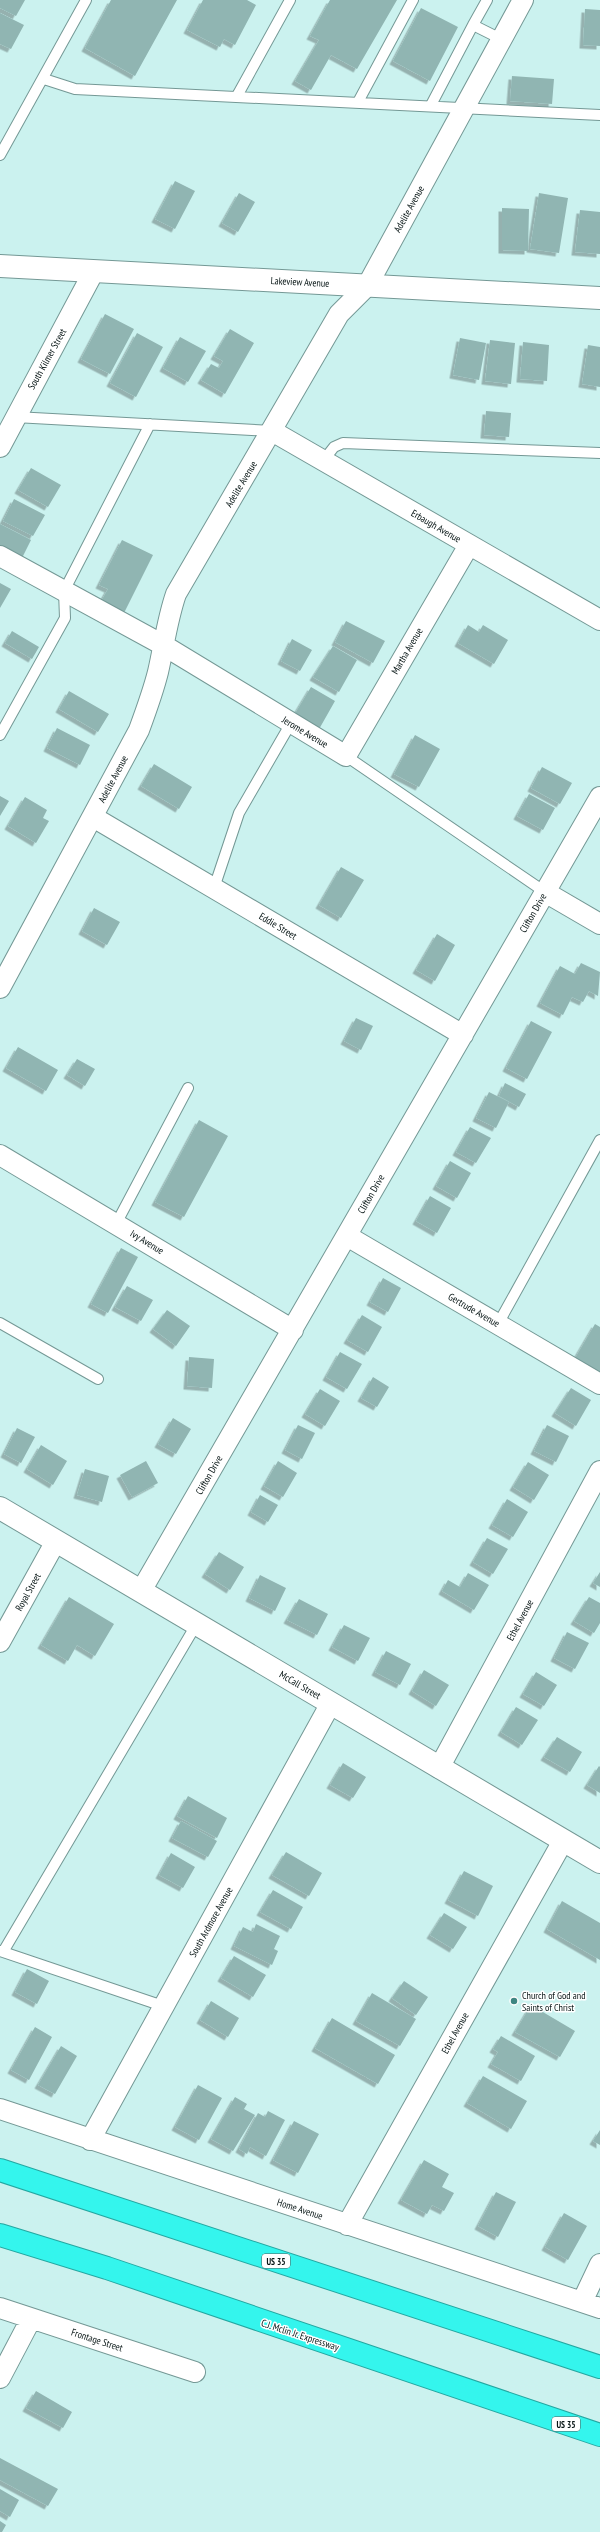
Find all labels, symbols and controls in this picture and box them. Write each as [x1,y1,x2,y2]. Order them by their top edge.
street label: Adelite Avenue [391,183,427,235]
street label: Lakeview Avenue [270,274,330,290]
street label: South Kilmer Street [25,326,69,392]
street label: Adelite Avenue [222,459,260,509]
street label: Erbaugh Avenue [409,506,463,546]
street label: Martha Avenue [388,625,426,677]
street label: Jerome Avenue [279,713,330,751]
street label: Adelite Avenue [95,753,131,805]
street label: Clifton Drive [517,891,549,935]
street label: Eddie Street [257,910,300,943]
street label: Clifton Drive [355,1172,387,1216]
street label: Ivy Avenue [128,1227,166,1257]
street label: Gertrude Avenue [446,1290,502,1330]
street label: Clifton Drive [193,1453,225,1497]
street label: Royal Street [12,1570,44,1613]
street label: Ethel Avenue [504,1597,536,1643]
street label: McCall Street [277,1668,323,1702]
street label: South Ardmore Avenue [186,1884,236,1960]
place label: Church of God and Saints of Christ [522,1989,585,2014]
marker: Church of God and Saints of Christ [509,1996,519,2006]
street label: Ethel Avenue [438,2010,472,2056]
street label: Home Avenue [275,2195,325,2223]
road number: US 35 [262,2254,290,2268]
street label: C.J. Mclin Jr. Expressway [259,2316,341,2354]
street label: Frontage Street [69,2326,125,2355]
road number: US 35 [552,2417,580,2431]

